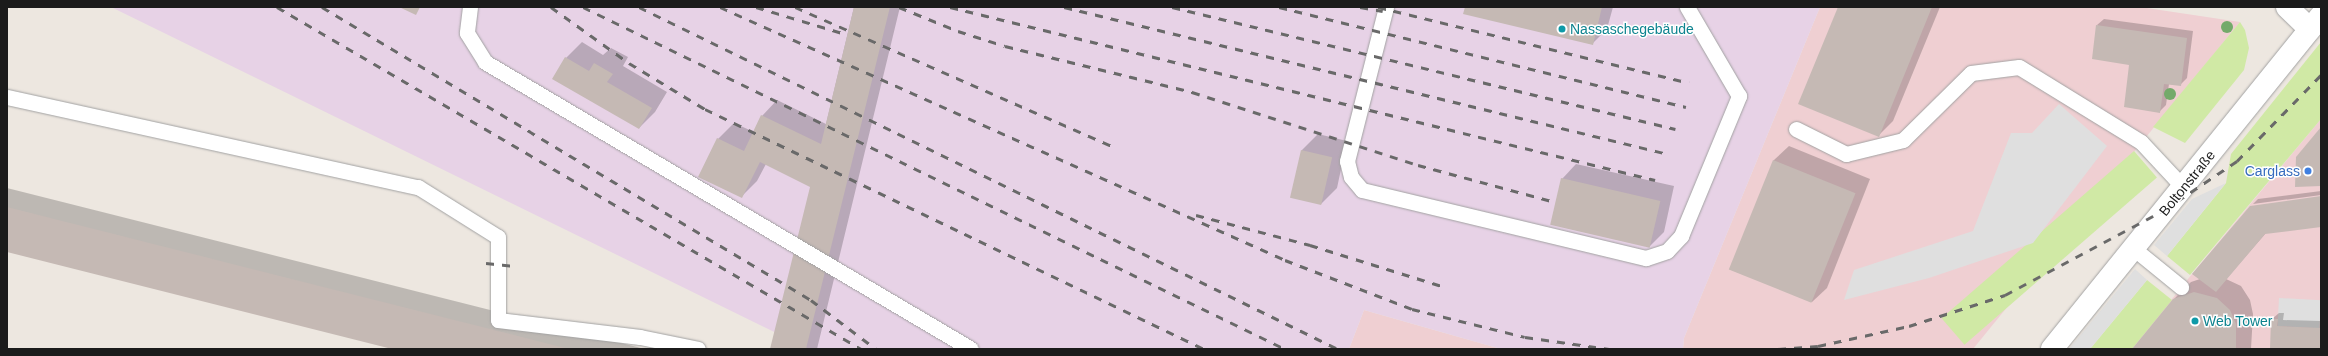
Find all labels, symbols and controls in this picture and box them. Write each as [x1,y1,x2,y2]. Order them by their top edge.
place label: Nassaschegebäude [1570,21,1694,37]
marker: Nassaschegebäude [1557,24,1567,34]
street label: Boltonstraße [2155,147,2219,219]
place label: Carglass [2245,163,2300,179]
marker: Carglass [2303,166,2313,176]
place label: Web Tower [2203,313,2273,329]
marker: Web Tower [2190,316,2200,326]

